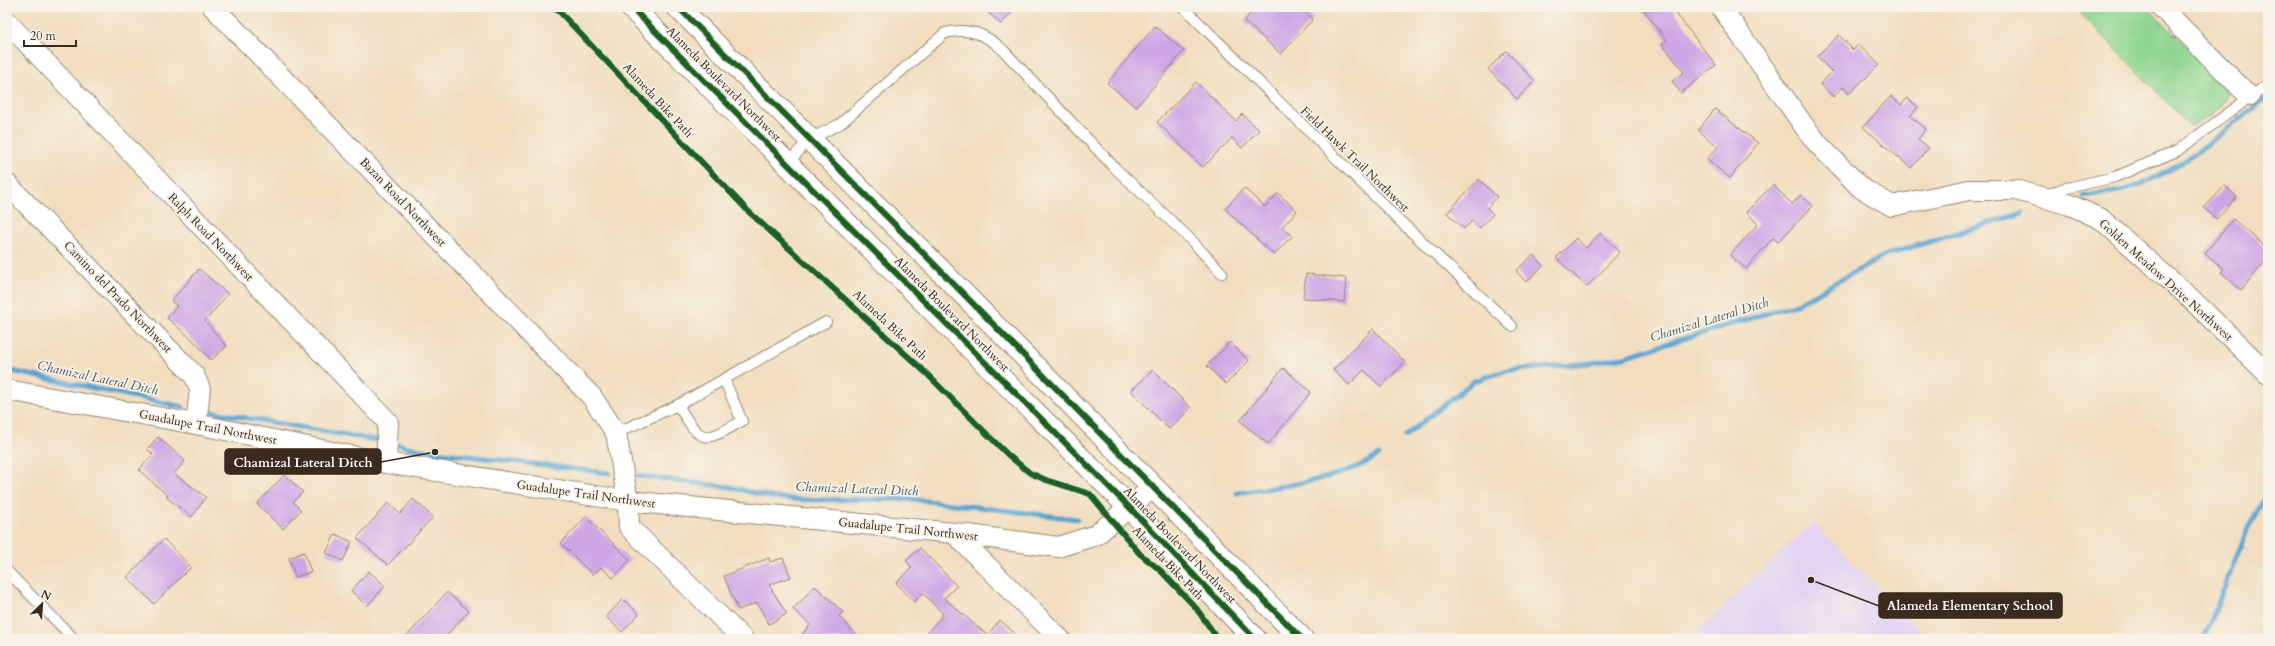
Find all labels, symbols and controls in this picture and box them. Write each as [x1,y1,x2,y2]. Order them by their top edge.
scale bar [24,22,76,48]
street label: Alameda Boulevard Northwest [663,23,785,145]
text: 20 m [30,28,57,44]
street label: Alameda Bike Path [619,59,697,141]
street label: Field Hawk Trail Northwest [1297,103,1413,215]
street label: Bazan Road Northwest [356,154,450,250]
street label: Ralph Road Northwest [165,189,257,285]
street label: Golden Meadow Drive Northwest [2096,215,2237,345]
street label: Camino del Prado Northwest [60,238,176,357]
street label: Alameda Boulevard Northwest [891,253,1013,375]
street label: Alameda Bike Path [849,286,931,364]
water label: Chamizal Lateral Ditch [1648,293,1771,347]
water label: Chamizal Lateral Ditch [36,356,161,400]
street label: Guadalupe Trail Northwest [138,406,278,448]
callout: Chamizal Lateral Ditch [225,449,381,474]
text: Chamizal Lateral Ditch [233,454,373,472]
street label: Guadalupe Trail Northwest [516,476,657,512]
water label: Chamizal Lateral Ditch [795,478,919,500]
street label: Alameda Boulevard Northwest [1120,483,1240,607]
street label: Guadalupe Trail Northwest [838,514,979,544]
street label: Alameda Bike Path [1129,523,1208,604]
north arrow [22,584,62,624]
text: N [39,587,54,604]
callout: Alameda Elementary School [1879,593,2062,618]
text: Alameda Elementary School [1887,597,2054,615]

